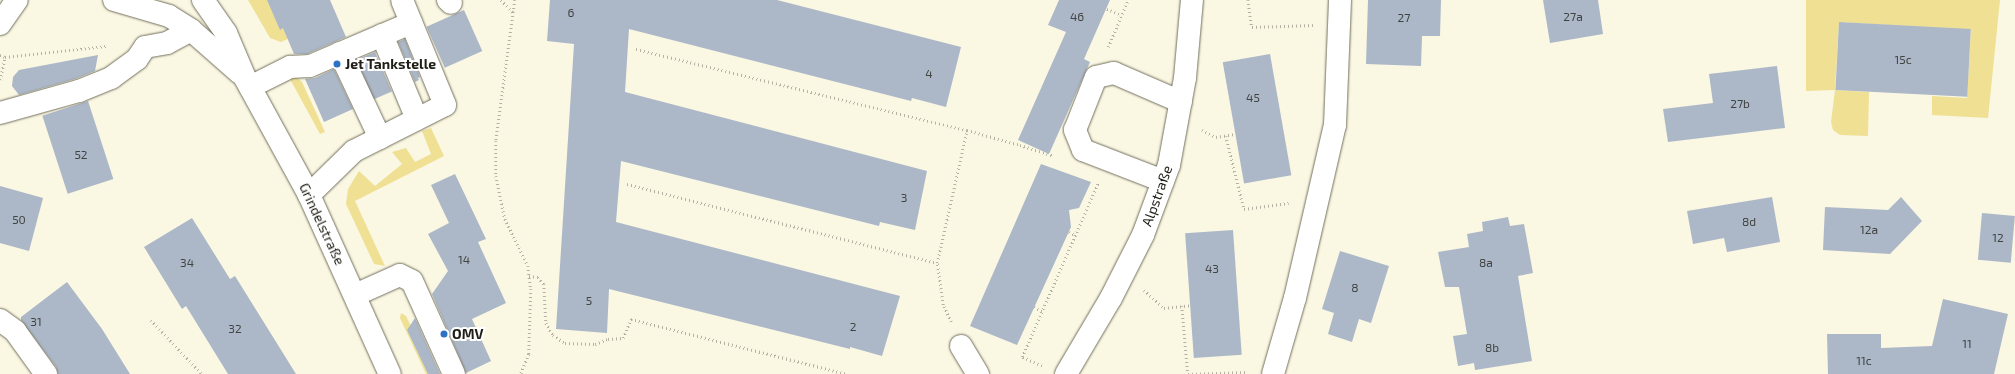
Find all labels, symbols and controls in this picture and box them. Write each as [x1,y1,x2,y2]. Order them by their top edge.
house number: 6 [568,6,574,20]
house number: 46 [1070,10,1084,24]
house number: 27a [1563,10,1583,24]
house number: 27 [1398,11,1410,25]
house number: 15c [1894,53,1912,67]
place label: Jet Tankstelle [345,56,436,72]
marker: Jet Tankstelle [332,59,342,69]
house number: 4 [925,67,933,81]
house number: 45 [1246,91,1260,105]
house number: 27b [1730,97,1750,111]
house number: 52 [74,148,88,162]
street label: Alpstraße [1138,163,1176,229]
street label: Grindelstraße [296,180,348,268]
house number: 3 [901,191,907,205]
house number: 50 [12,213,26,227]
house number: 8d [1742,215,1756,229]
house number: 12a [1860,223,1878,237]
house number: 12 [1992,231,2004,245]
house number: 14 [458,253,470,267]
house number: 34 [180,256,194,270]
house number: 8a [1479,256,1493,270]
house number: 43 [1205,262,1219,276]
house number: 8 [1351,281,1359,295]
house number: 5 [586,294,592,308]
house number: 31 [30,315,42,329]
house number: 2 [850,320,856,334]
house number: 32 [228,322,242,336]
place label: OMV [452,326,483,342]
marker: OMV [439,329,449,339]
house number: 11 [1962,337,1972,351]
house number: 8b [1485,341,1499,355]
house number: 11c [1856,354,1872,368]

